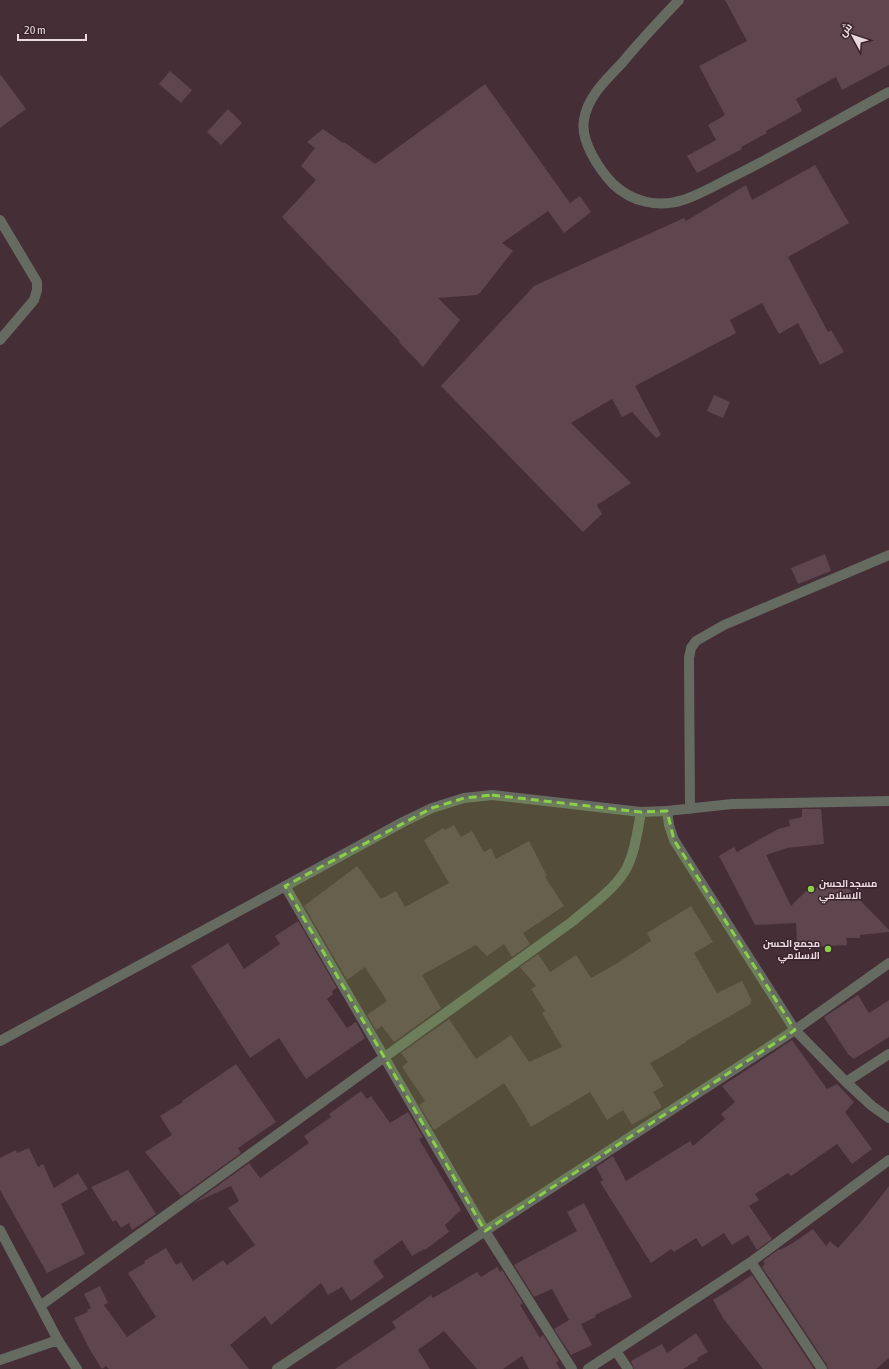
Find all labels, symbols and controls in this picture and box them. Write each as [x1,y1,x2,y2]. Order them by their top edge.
scale bar [18,16,86,42]
north arrow [833,16,873,56]
text: ش [836,20,855,39]
text: 20 m [24,23,46,37]
place label: مسجد الحسن الاسلامي [819,878,877,904]
marker: مسجد الحسن الاسلامي [806,884,816,894]
place label: مجمع الحسن الاسلامي [763,938,820,964]
marker: مجمع الحسن الاسلامي [823,944,833,954]

